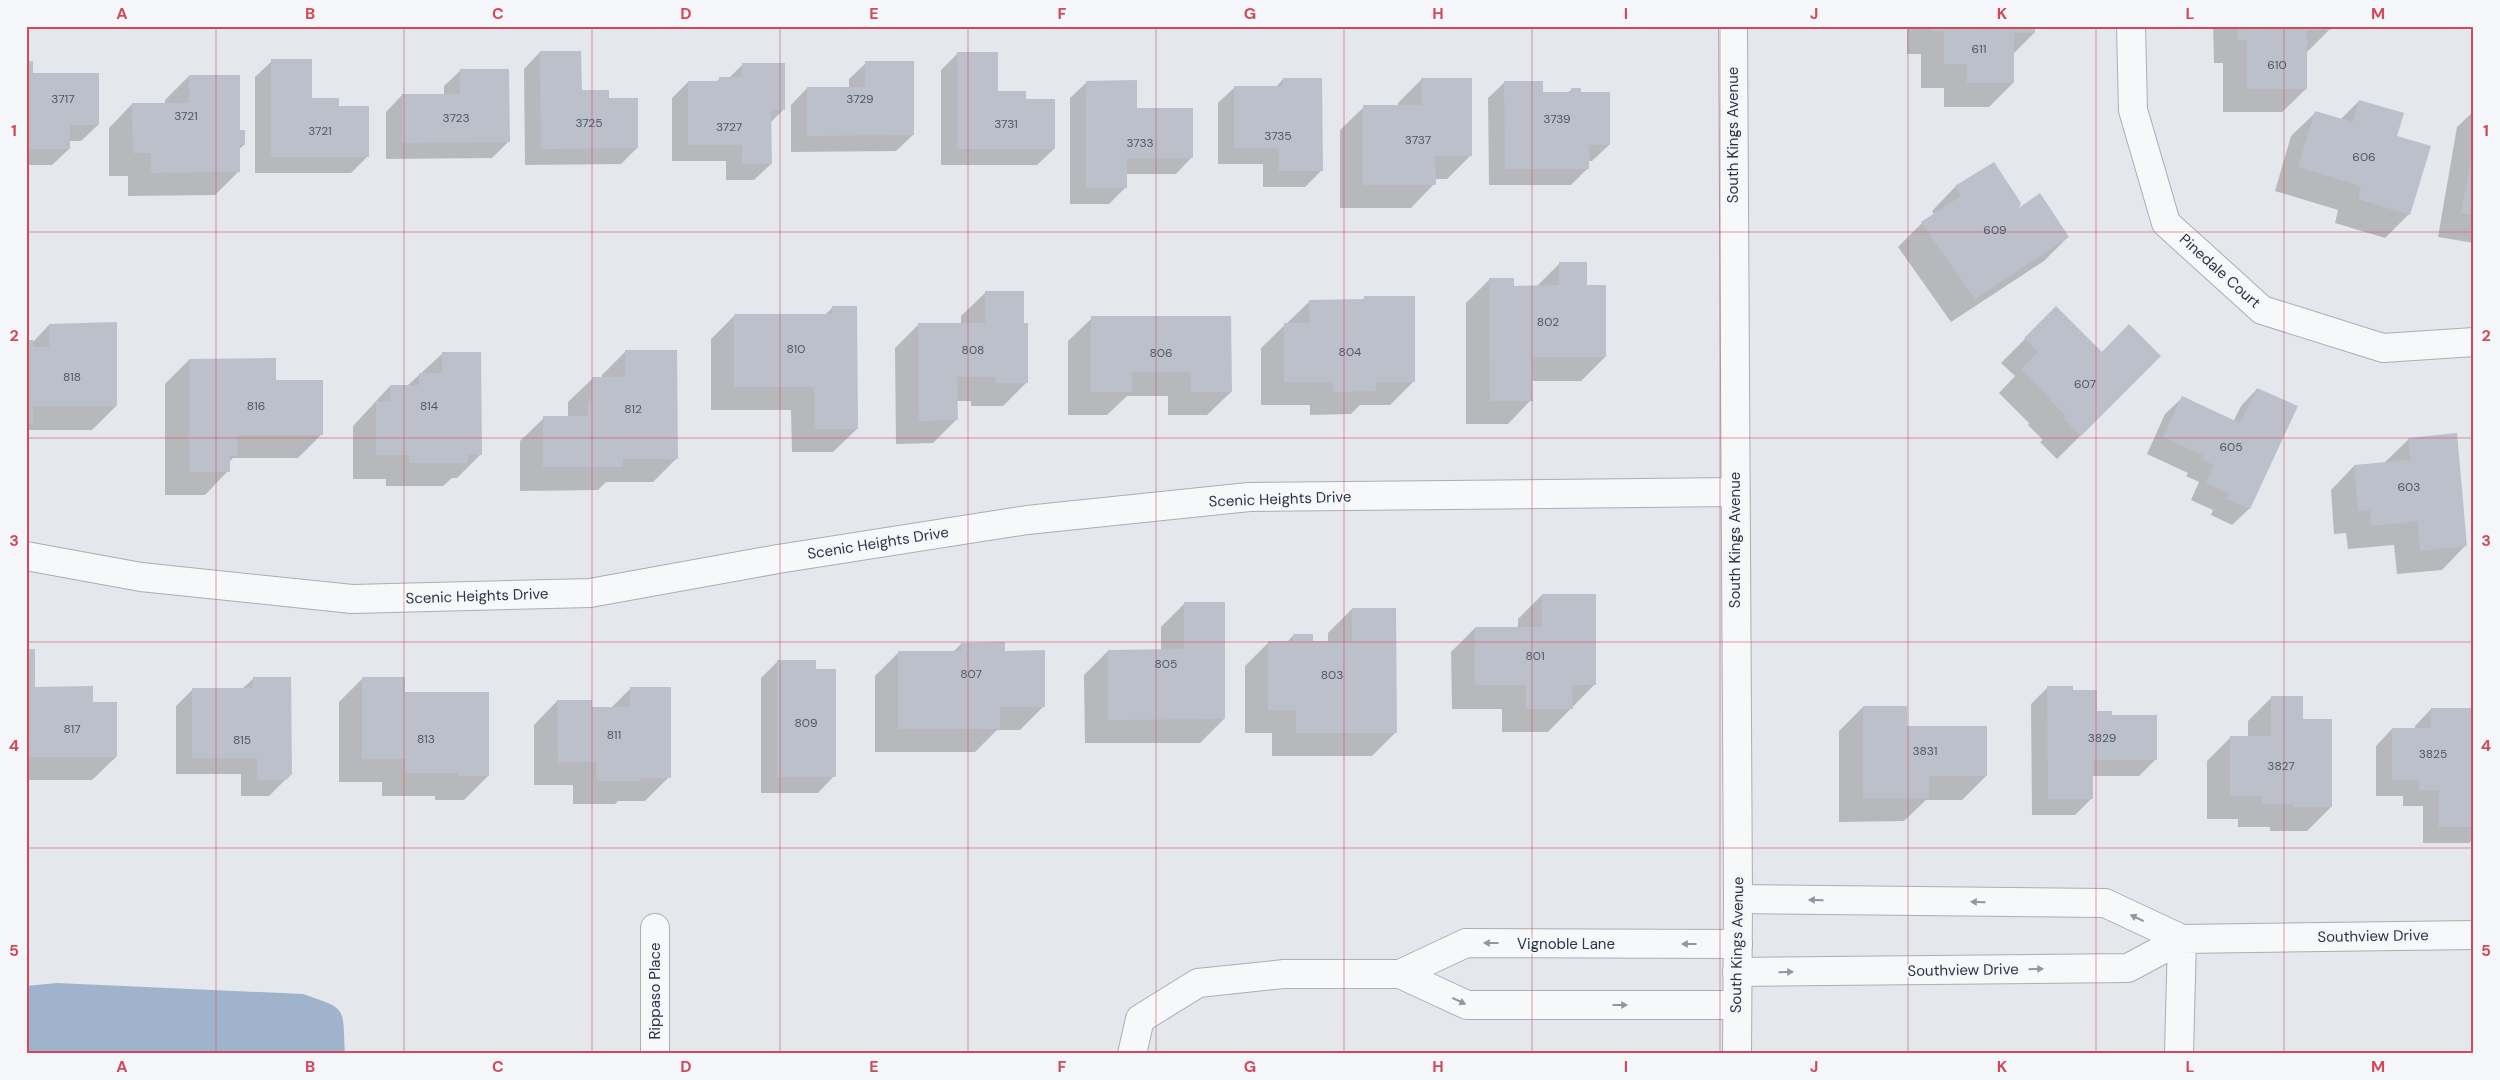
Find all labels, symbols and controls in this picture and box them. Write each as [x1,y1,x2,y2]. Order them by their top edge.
text: A [116,3,128,24]
text: B [305,3,315,24]
text: C [492,3,504,24]
text: D [680,3,692,24]
text: E [869,3,879,24]
text: F [1058,3,1067,24]
text: G [1244,3,1256,24]
text: H [1432,3,1444,24]
text: I [1624,3,1628,24]
text: J [1810,3,1818,24]
text: K [1997,3,2008,24]
text: L [2186,3,2195,24]
text: M [2371,3,2385,24]
house number: 611 [1971,41,1987,57]
house number: 610 [2267,57,2287,73]
street label: South Kings Avenue [1723,67,1743,203]
house number: 3717 [51,91,75,107]
house number: 3729 [846,91,874,107]
house number: 3721 [174,108,198,124]
house number: 3723 [443,110,470,126]
house number: 3739 [1543,111,1571,127]
house number: 3725 [575,115,603,131]
house number: 3731 [994,116,1018,132]
house number: 3727 [716,119,742,135]
text: 1 [11,120,17,141]
text: 1 [2483,120,2489,141]
house number: 3721 [308,123,332,139]
house number: 3735 [1264,128,1292,144]
house number: 3737 [1405,132,1431,148]
house number: 3733 [1126,135,1154,151]
house number: 606 [2352,149,2376,165]
house number: 609 [1983,222,2007,238]
street label: Pinedale Court [2175,229,2265,313]
house number: 802 [1537,314,1559,330]
text: 2 [9,325,19,346]
text: 2 [2481,325,2491,346]
house number: 810 [786,341,806,357]
house number: 808 [962,342,984,358]
house number: 804 [1339,344,1361,360]
house number: 806 [1149,345,1173,361]
house number: 818 [63,369,81,385]
house number: 607 [2074,376,2096,392]
house number: 816 [247,398,265,414]
house number: 814 [420,398,438,414]
house number: 812 [624,401,642,417]
house number: 605 [2219,439,2243,455]
street label: South Kings Avenue [1725,472,1745,608]
house number: 603 [2398,479,2420,495]
street label: Scenic Heights Drive [1208,487,1352,511]
street label: Scenic Heights Drive [806,522,950,564]
text: 3 [9,530,19,551]
text: 3 [2481,530,2491,551]
street label: Scenic Heights Drive [405,584,549,608]
house number: 801 [1525,648,1545,664]
house number: 805 [1155,656,1177,672]
house number: 807 [960,666,982,682]
house number: 803 [1321,667,1343,683]
house number: 809 [794,715,818,731]
house number: 817 [63,721,81,737]
house number: 811 [607,727,621,743]
house number: 3829 [2088,730,2116,746]
house number: 813 [417,731,435,747]
house number: 815 [233,732,251,748]
text: 4 [9,735,19,756]
text: 4 [2481,735,2491,756]
house number: 3831 [1912,743,1938,759]
house number: 3825 [2419,746,2447,762]
house number: 3827 [2267,758,2295,774]
street label: South Kings Avenue [1726,877,1748,1013]
one-way arrow [1808,896,1824,904]
one-way arrow [1970,898,1986,906]
one-way arrow [2130,914,2145,923]
street label: Southview Drive [2317,925,2429,947]
street label: Vignoble Lane [1517,934,1615,954]
one-way arrow [1483,939,1499,947]
text: 5 [9,940,19,961]
one-way arrow [1681,940,1697,948]
text: 5 [2481,940,2491,961]
street label: Rippaso Place [645,942,665,1040]
street label: Southview Drive [1907,959,2019,981]
one-way arrow [2028,965,2044,973]
one-way arrow [1778,968,1794,976]
one-way arrow [1452,997,1466,1005]
one-way arrow [1613,1001,1629,1009]
text: A [116,1056,128,1077]
text: B [305,1056,315,1077]
text: C [492,1056,504,1077]
text: D [680,1056,692,1077]
text: E [869,1056,879,1077]
text: F [1058,1056,1067,1077]
text: G [1244,1056,1256,1077]
text: H [1432,1056,1444,1077]
text: I [1624,1056,1628,1077]
text: J [1810,1056,1818,1077]
text: K [1997,1056,2008,1077]
text: L [2186,1056,2195,1077]
text: M [2371,1056,2385,1077]

